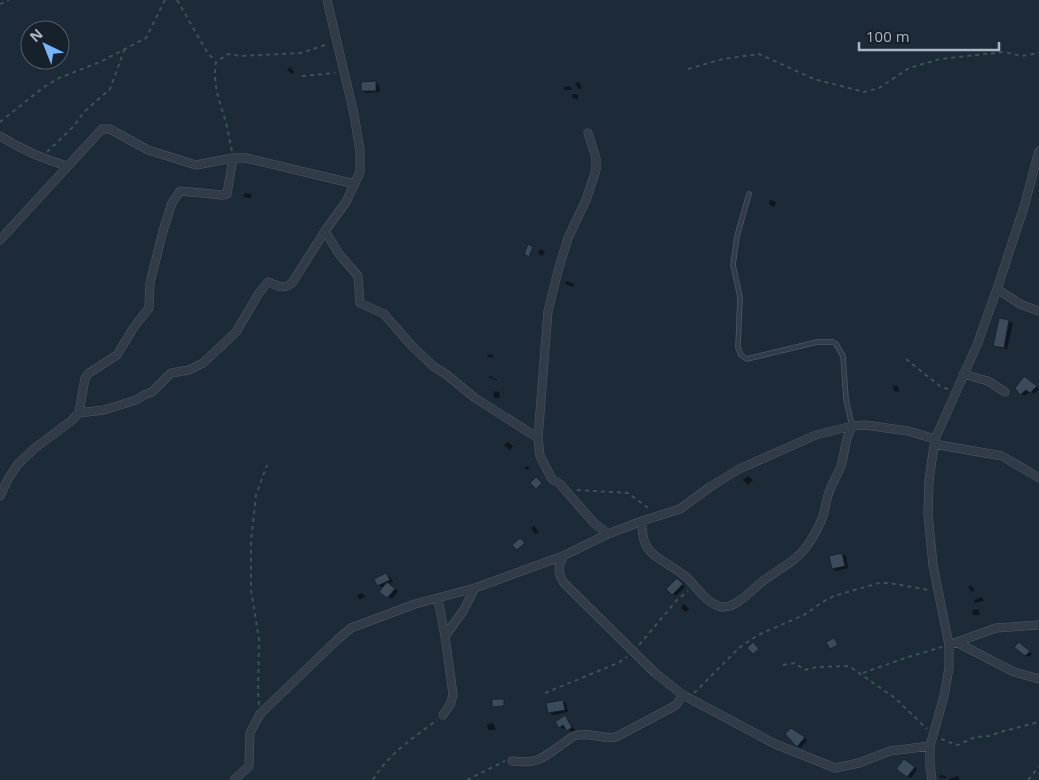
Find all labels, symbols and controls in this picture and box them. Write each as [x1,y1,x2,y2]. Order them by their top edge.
north arrow [20,20,70,70]
scale bar [859,20,999,52]
text: N [25,24,46,46]
text: 100 m [866,26,910,46]

